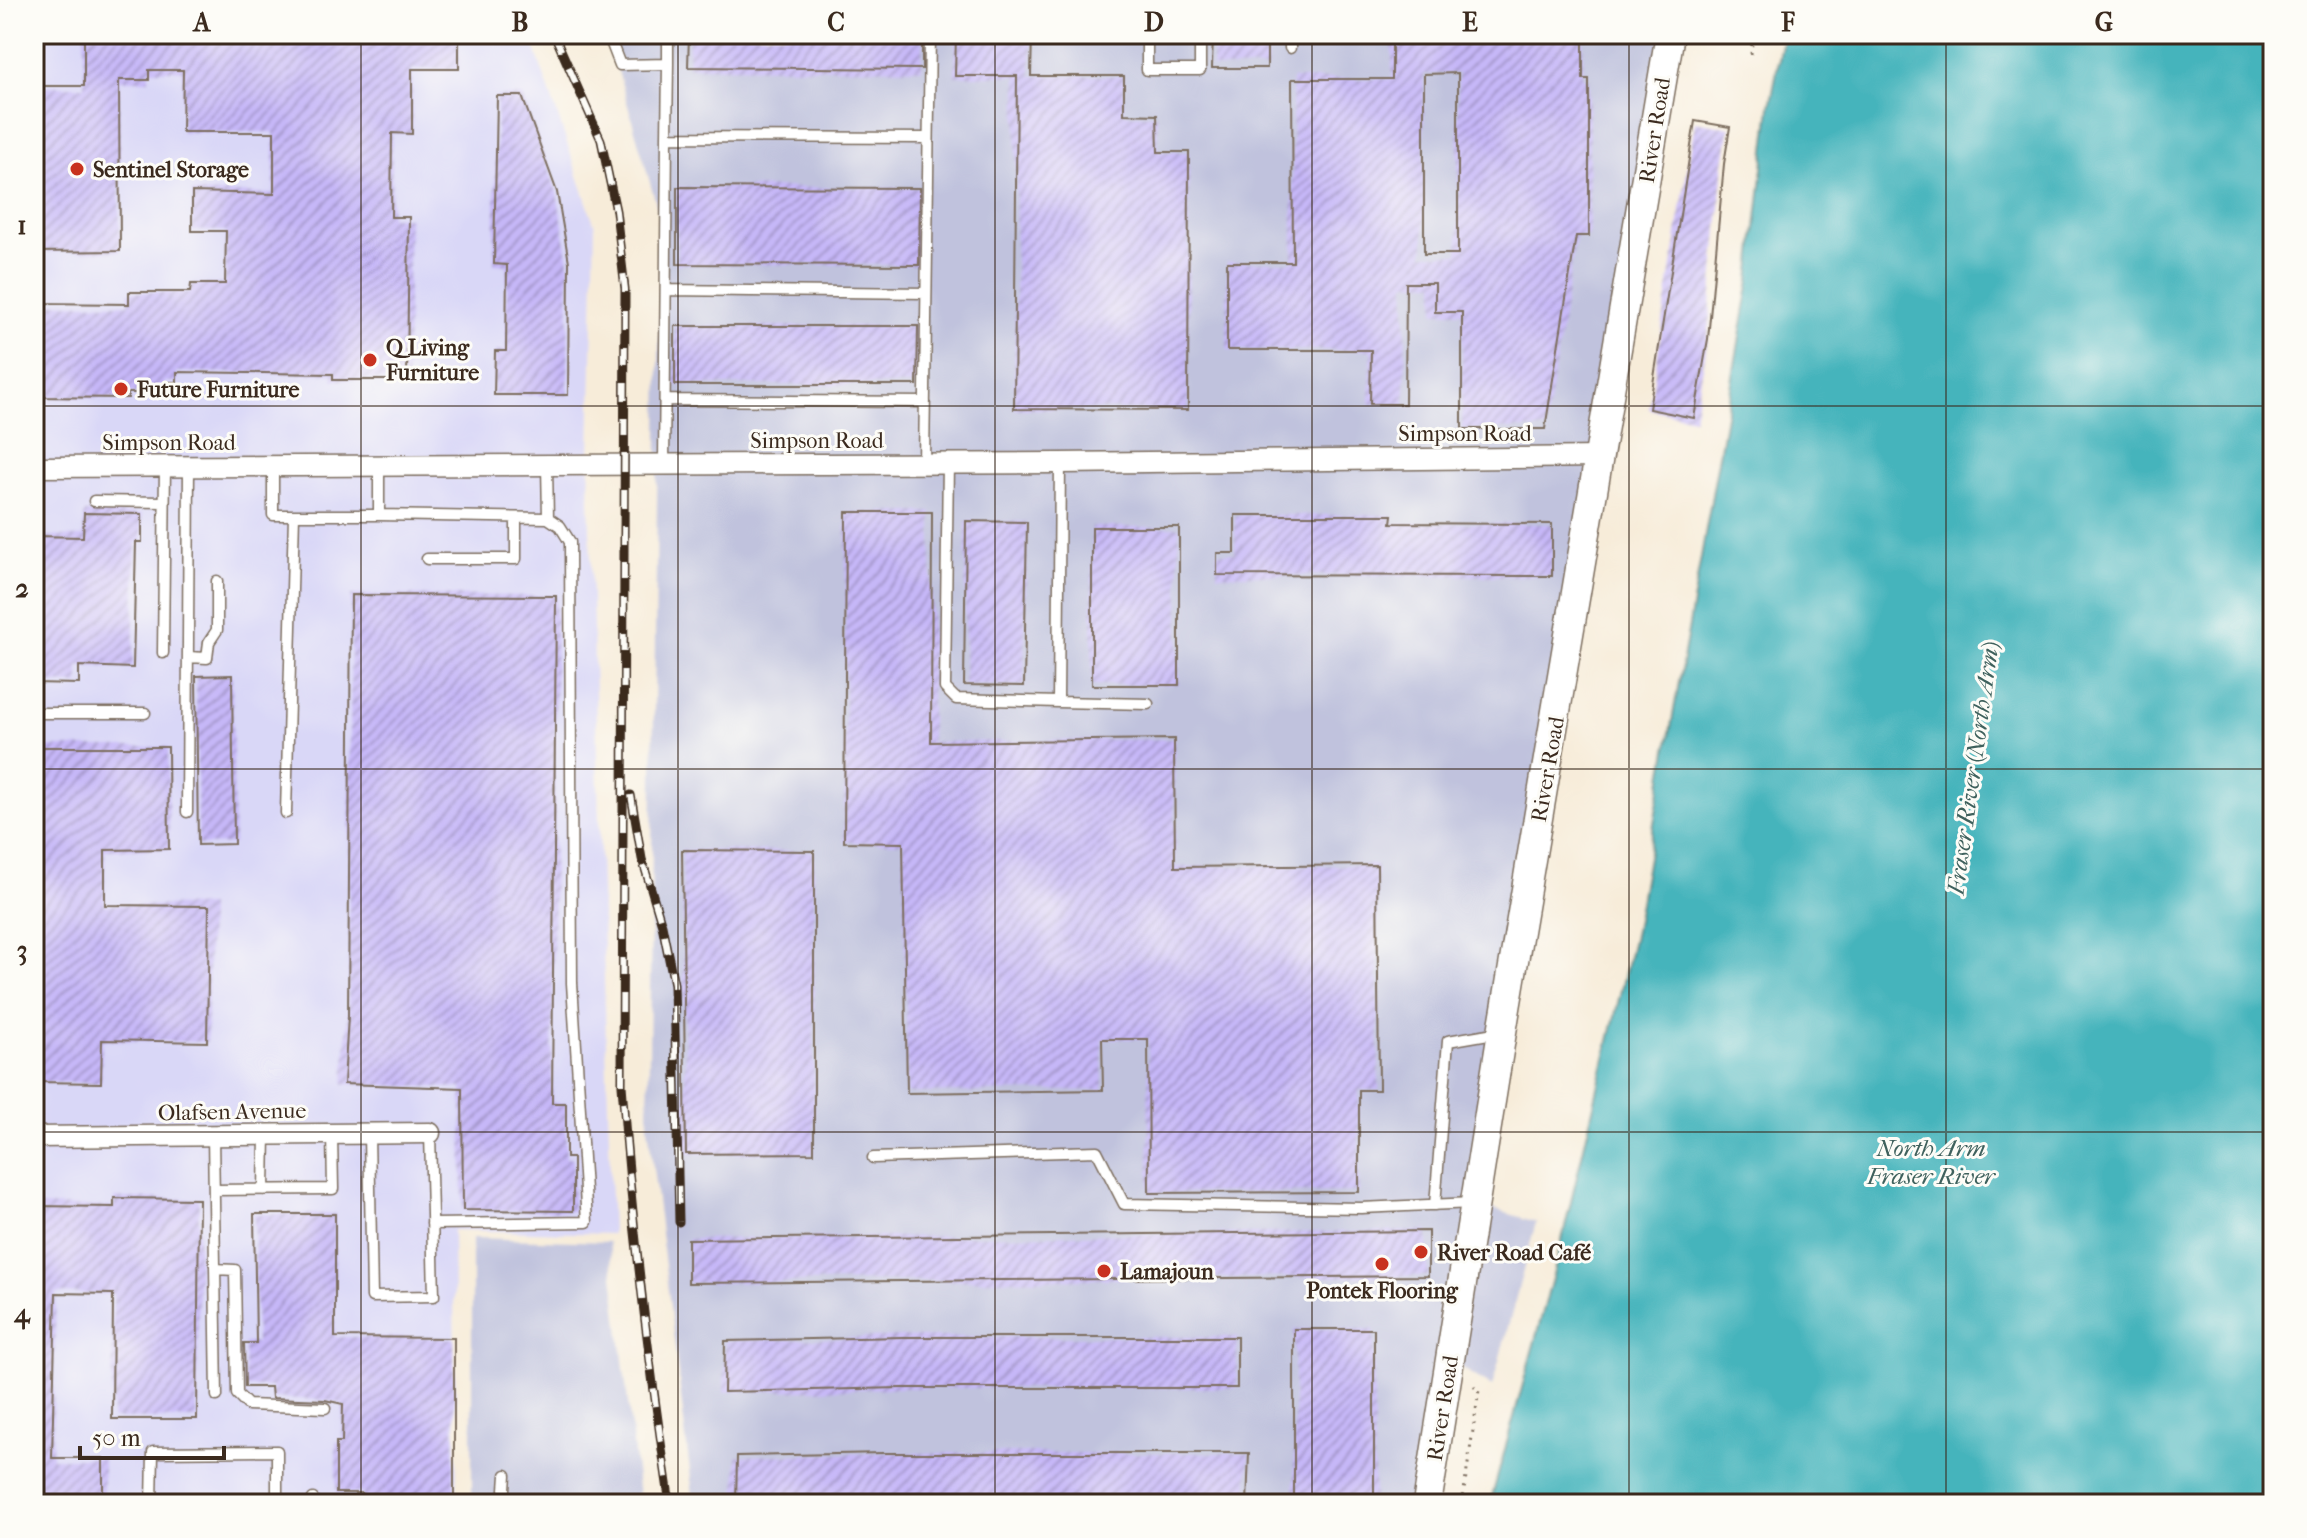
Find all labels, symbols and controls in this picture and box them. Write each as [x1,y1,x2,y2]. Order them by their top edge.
text: A [192,7,212,38]
text: B [512,7,529,38]
text: C [827,7,845,38]
text: D [1144,7,1164,38]
text: E [1462,7,1478,38]
text: F [1780,7,1795,38]
text: G [2095,7,2113,38]
street label: River Road [1634,74,1676,185]
place label: Sentinel Storage [93,157,249,183]
marker: Sentinel Storage [68,160,86,178]
text: 1 [17,210,27,241]
place label: Q Living Furniture [385,335,479,386]
marker: Q Living Furniture [361,351,379,369]
place label: Future Furniture [136,377,300,403]
marker: Future Furniture [112,380,130,398]
street label: Simpson Road [1398,421,1533,447]
street label: Simpson Road [750,428,885,454]
street label: Simpson Road [102,430,237,456]
text: 2 [15,573,29,604]
water label: Fraser River (North Arm) [1941,640,2005,897]
street label: River Road [1526,713,1570,824]
text: 3 [17,935,27,966]
street label: Olafsen Avenue [158,1098,307,1126]
water label: North Arm Fraser River [1866,1134,1997,1190]
place label: River Road Café [1437,1240,1591,1266]
marker: River Road Café [1412,1243,1430,1261]
marker: Pontek Flooring [1373,1255,1391,1273]
place label: Lamajoun [1120,1259,1214,1285]
marker: Lamajoun [1095,1262,1113,1280]
place label: Pontek Flooring [1306,1278,1459,1304]
text: 4 [13,1298,31,1330]
street label: River Road [1422,1352,1464,1463]
scale bar [80,1410,224,1460]
text: 50 m [92,1424,141,1452]

